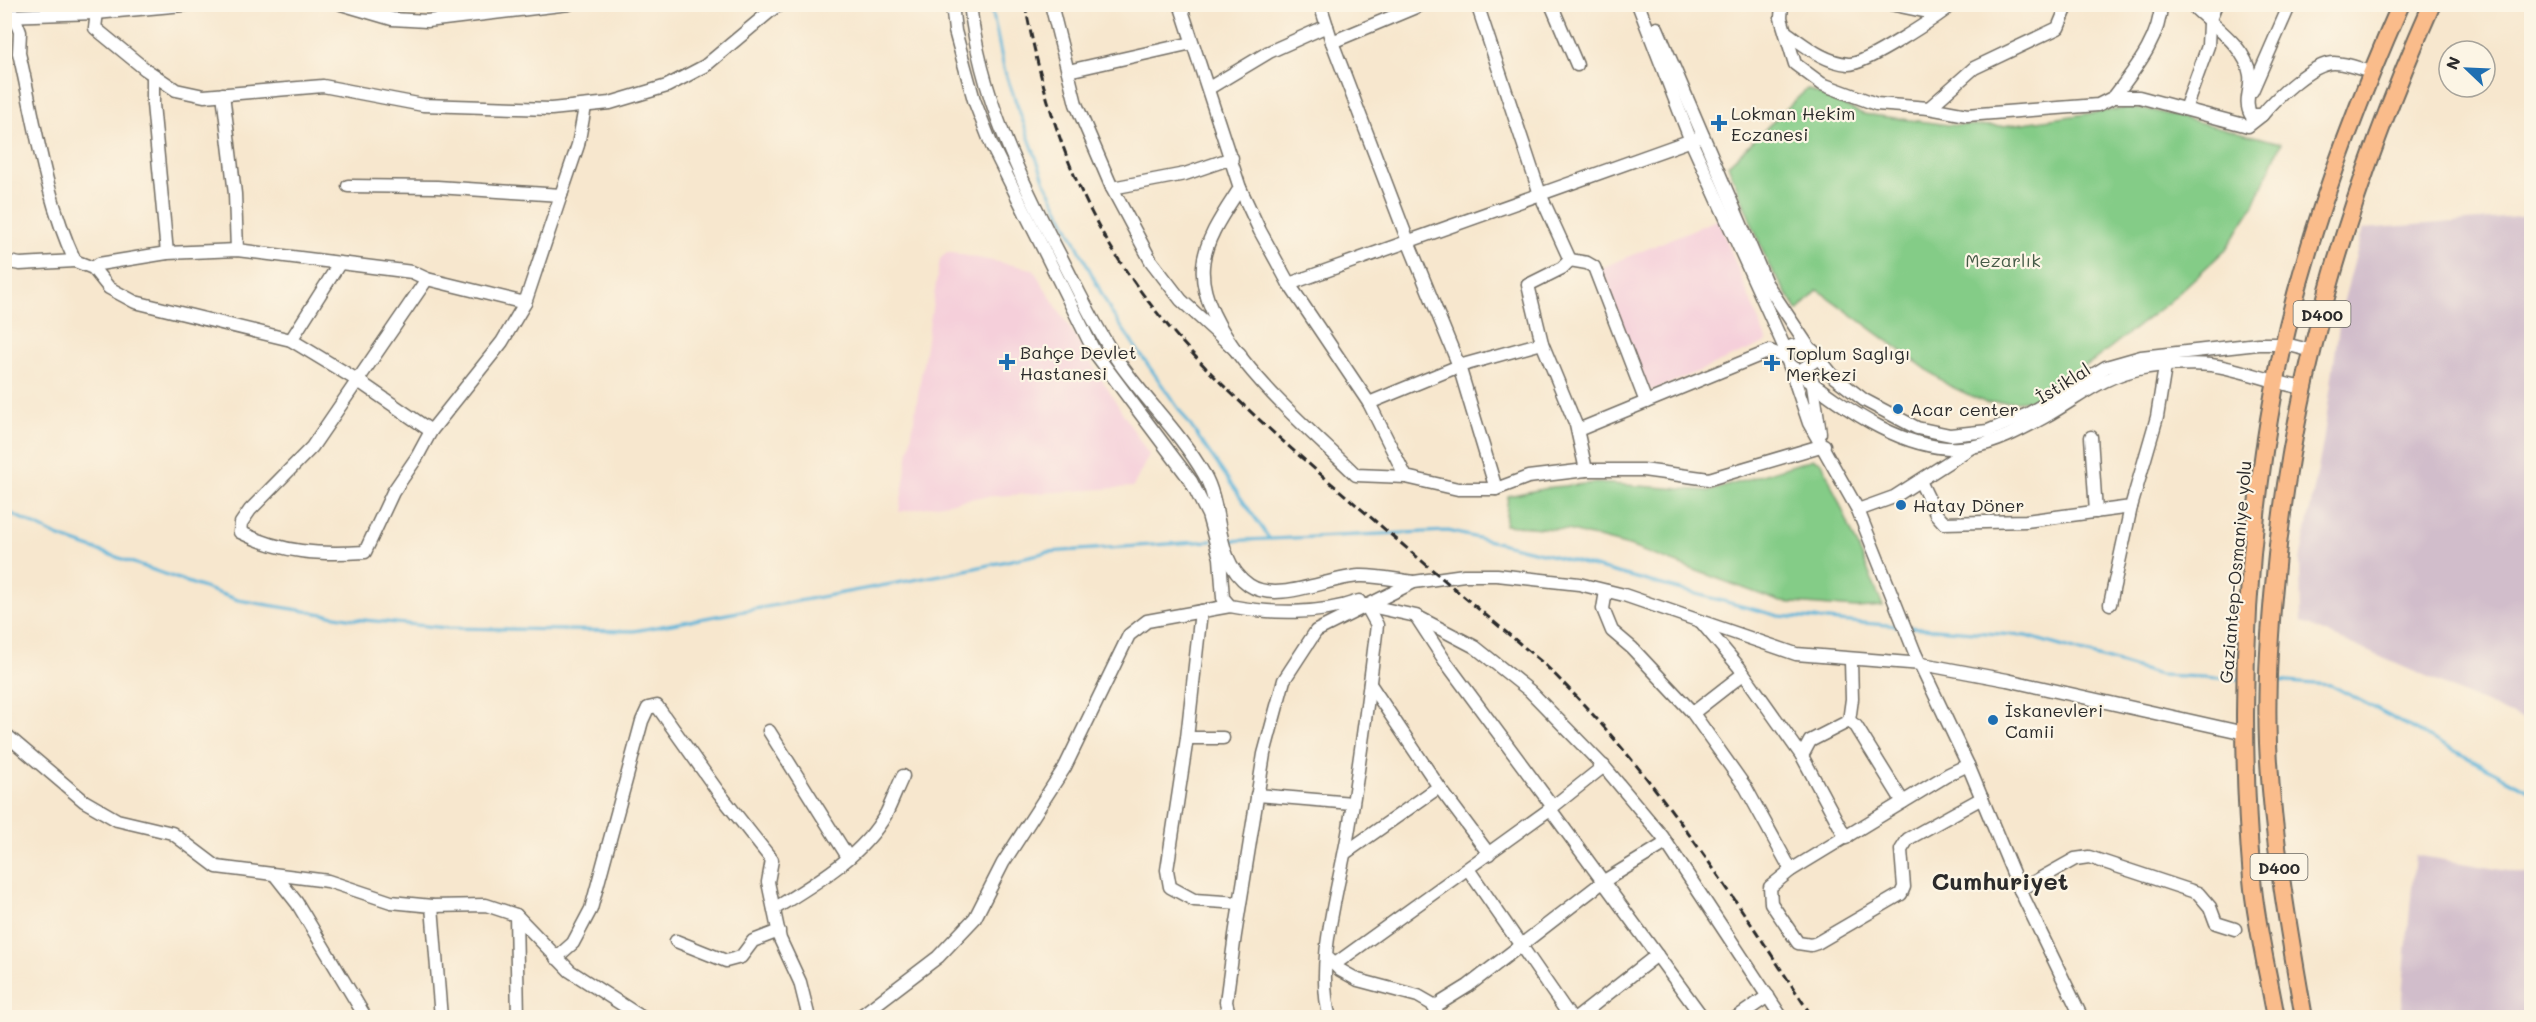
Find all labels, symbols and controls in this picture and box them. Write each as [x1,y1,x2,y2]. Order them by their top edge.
north arrow [2437,39,2497,99]
text: N [2441,53,2465,73]
place label: Lokman Hekim Eczanesi [1731,101,1855,146]
marker: Lokman Hekim Eczanesi [1712,116,1726,130]
park label: Mezarlık [1965,248,2041,272]
road number: D400 [2294,301,2350,327]
place label: Bahçe Devlet Hastanesi [1020,340,1137,385]
place label: Toplum Saglıgı Merkezi [1786,341,1910,386]
marker: Bahçe Devlet Hastanesi [998,353,1016,371]
marker: Toplum Saglıgı Merkezi [1763,354,1781,372]
street label: İstiklal [2031,357,2095,409]
place label: Acar center [1910,397,2019,421]
marker: Acar center [1891,402,1905,416]
street label: Gaziantep-Osmaniye yolu [2213,459,2257,685]
place label: Hatay Döner [1913,493,2025,517]
marker: Hatay Döner [1894,498,1908,512]
place label: İskanevleri Camii [2005,698,2103,743]
marker: İskanevleri Camii [1986,713,2000,727]
road number: D400 [2250,854,2308,880]
district label: Cumhuriyet [1932,865,2068,896]

